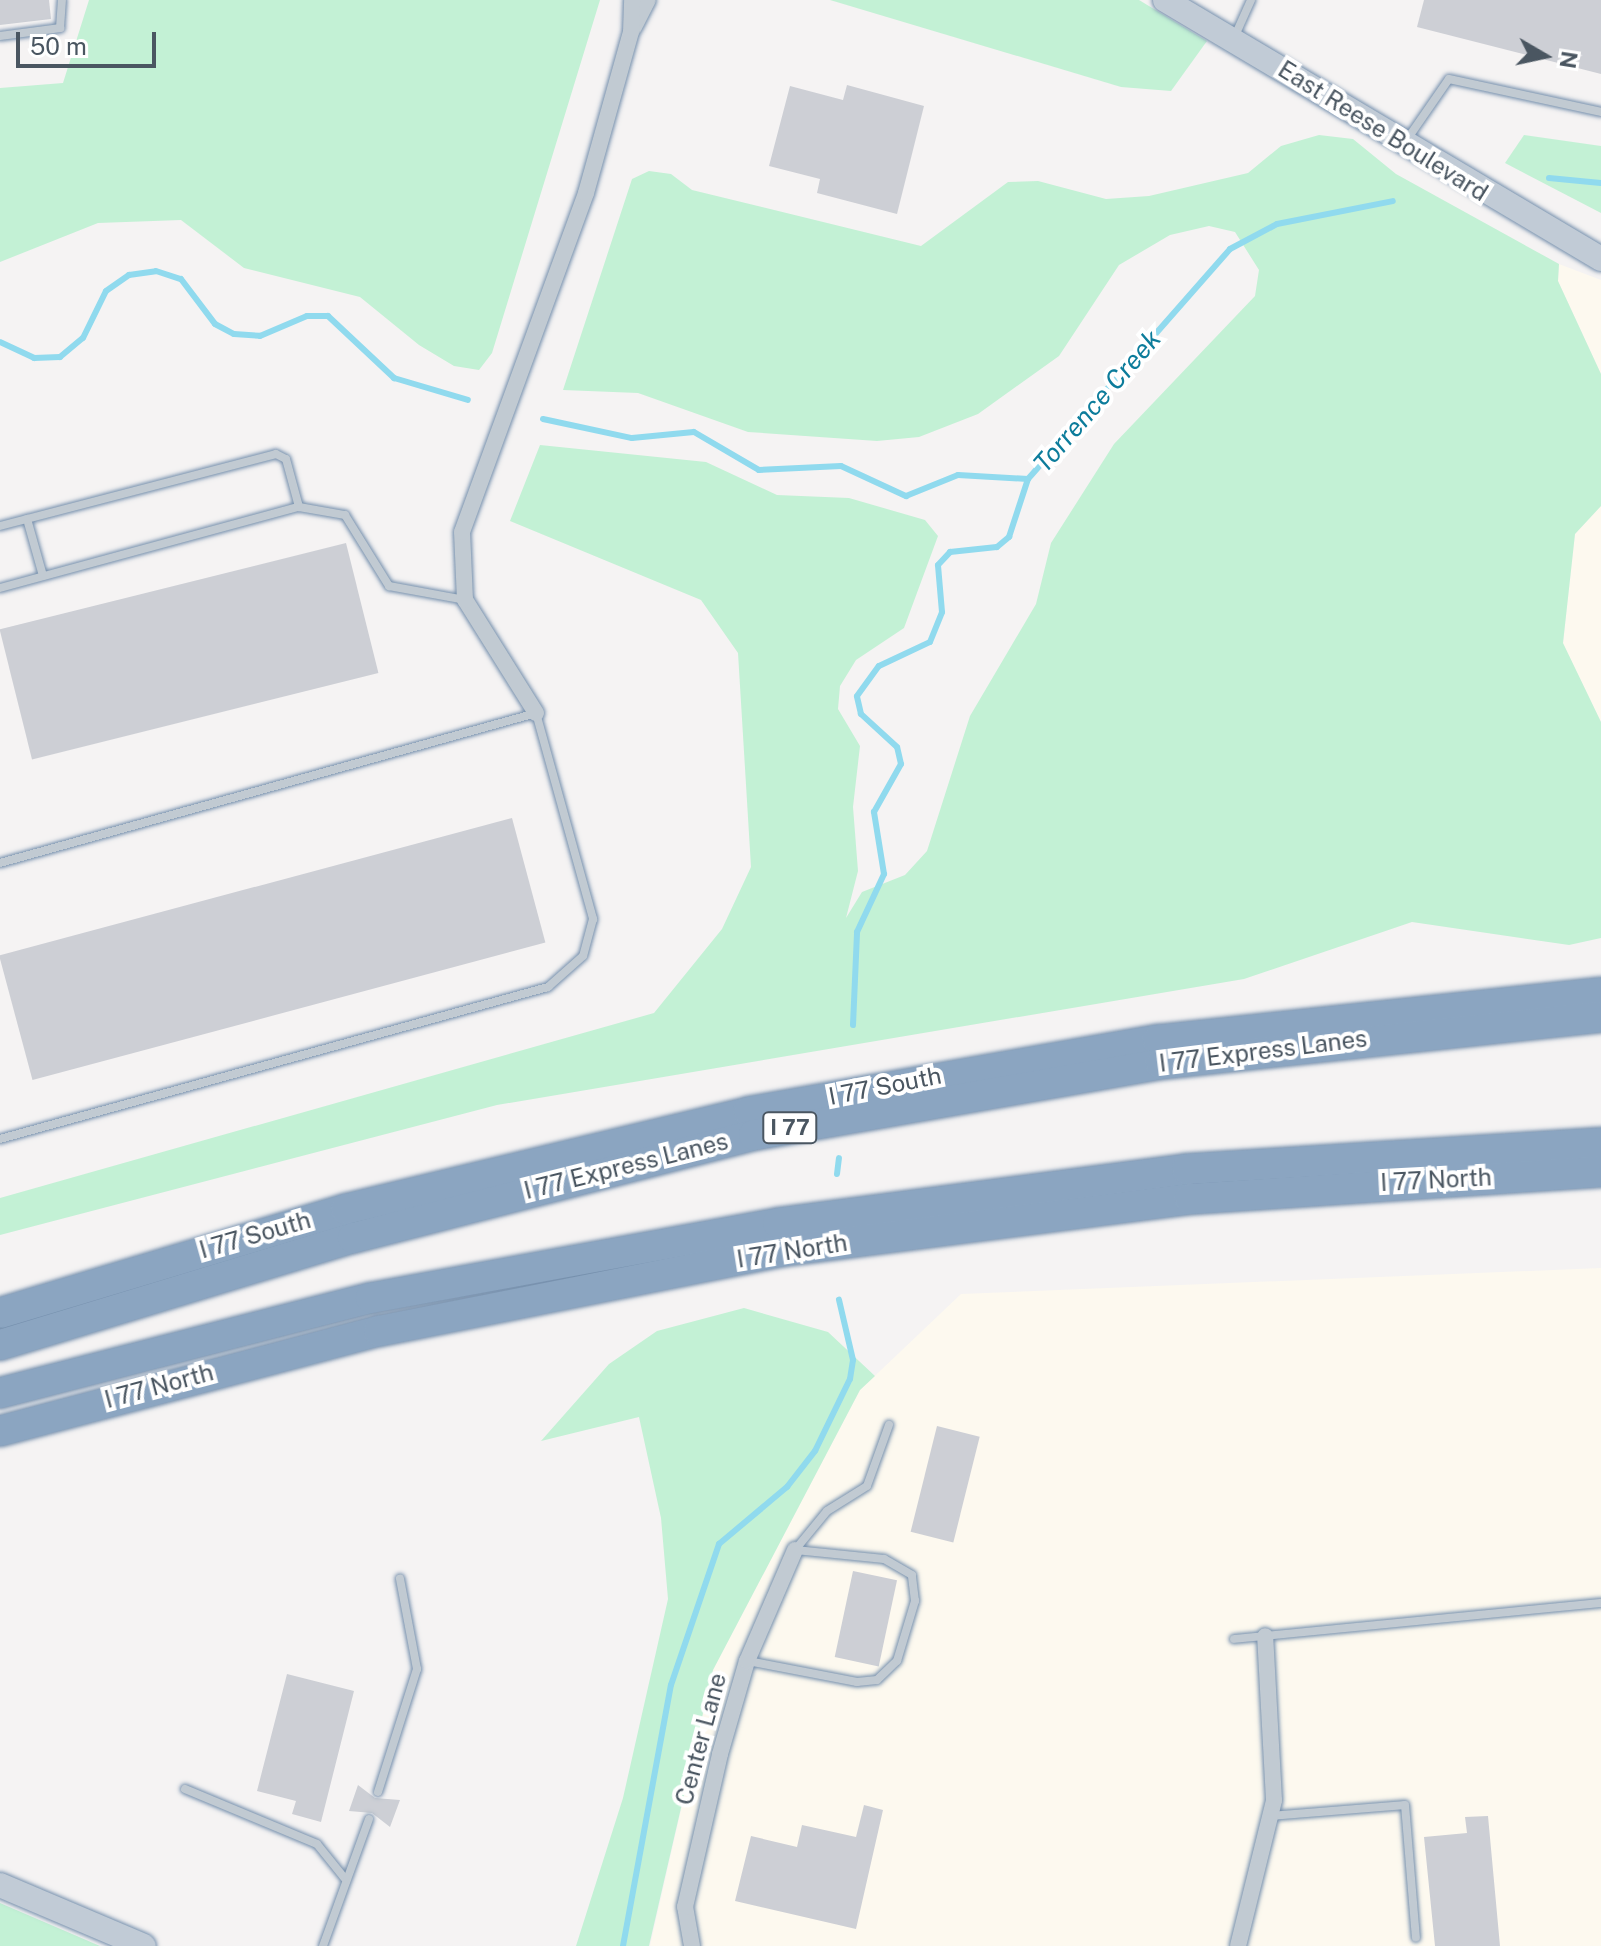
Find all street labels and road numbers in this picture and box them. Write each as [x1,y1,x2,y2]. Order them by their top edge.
street label: East Reese Boulevard [1273,55,1493,207]
street label: I 77 Express Lanes [1157,1024,1369,1078]
street label: I 77 South [826,1061,944,1111]
road number: I 77 [762,1110,818,1146]
street label: I 77 Express Lanes [521,1127,731,1205]
street label: I 77 North [1380,1163,1492,1197]
street label: I 77 South [196,1205,314,1265]
street label: I 77 North [735,1228,849,1274]
street label: I 77 North [102,1358,216,1414]
street label: Center Lane [670,1670,732,1808]

